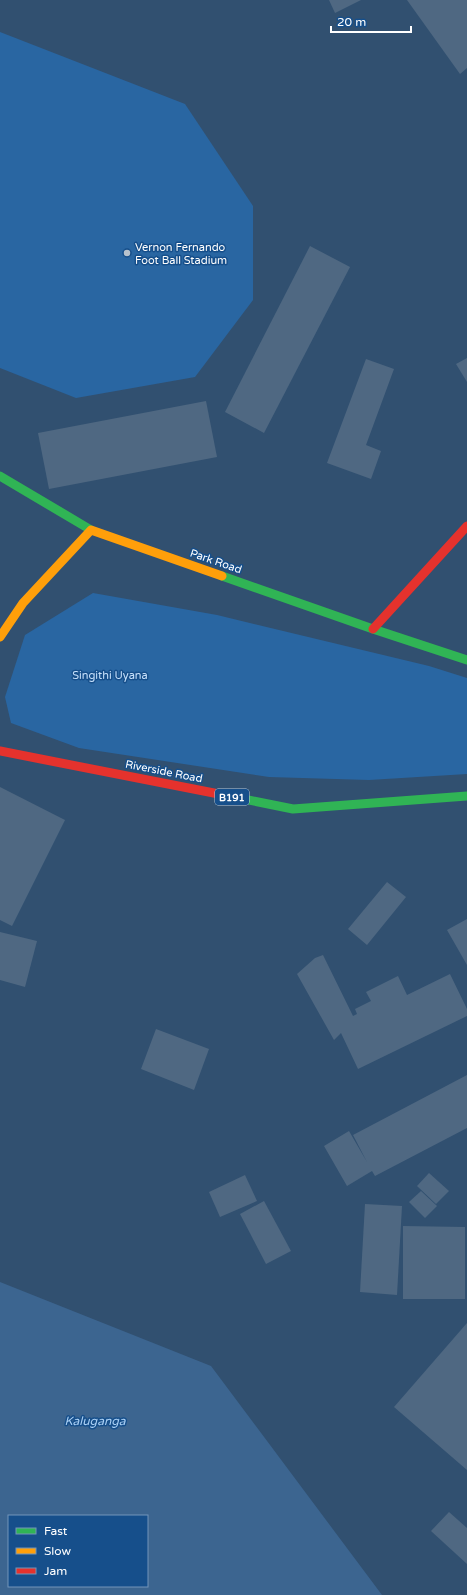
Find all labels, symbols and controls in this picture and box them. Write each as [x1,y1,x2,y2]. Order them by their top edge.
scale bar [331,8,411,34]
text: 20 m [337,15,366,29]
place label: Vernon Fernando Foot Ball Stadium [135,241,227,267]
marker: Vernon Fernando Foot Ball Stadium [122,248,132,258]
street label: Park Road [188,547,244,576]
park label: Singithi Uyana [72,669,148,682]
street label: Riverside Road [124,758,204,785]
road number: B191 [215,789,249,805]
water label: Kaluganga [64,1414,126,1428]
legend [8,1515,148,1587]
text: Fast [44,1524,68,1538]
text: Slow [44,1544,71,1558]
text: Jam [44,1564,67,1578]

